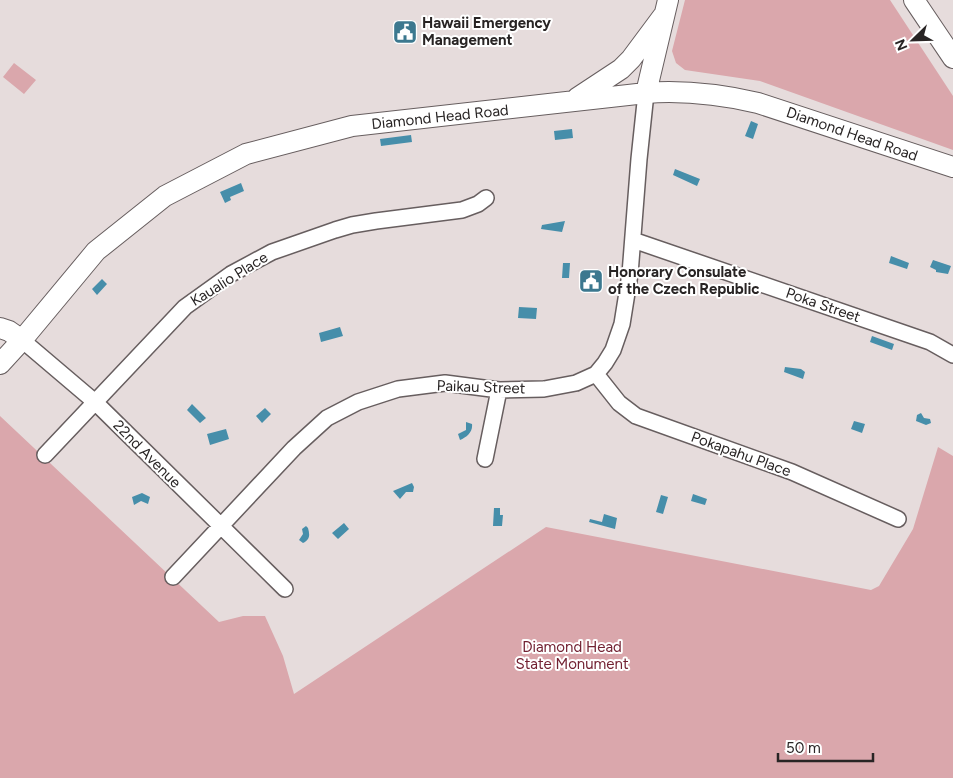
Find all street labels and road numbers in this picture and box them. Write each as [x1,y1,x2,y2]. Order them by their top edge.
street label: Diamond Head Road [370,101,510,133]
street label: Diamond Head Road [784,103,920,165]
street label: Kaualio Place [187,248,271,310]
street label: Poka Street [783,284,863,326]
street label: Paikau Street [436,376,526,398]
street label: 22nd Avenue [109,416,185,492]
street label: Pokapahu Place [689,428,793,480]

